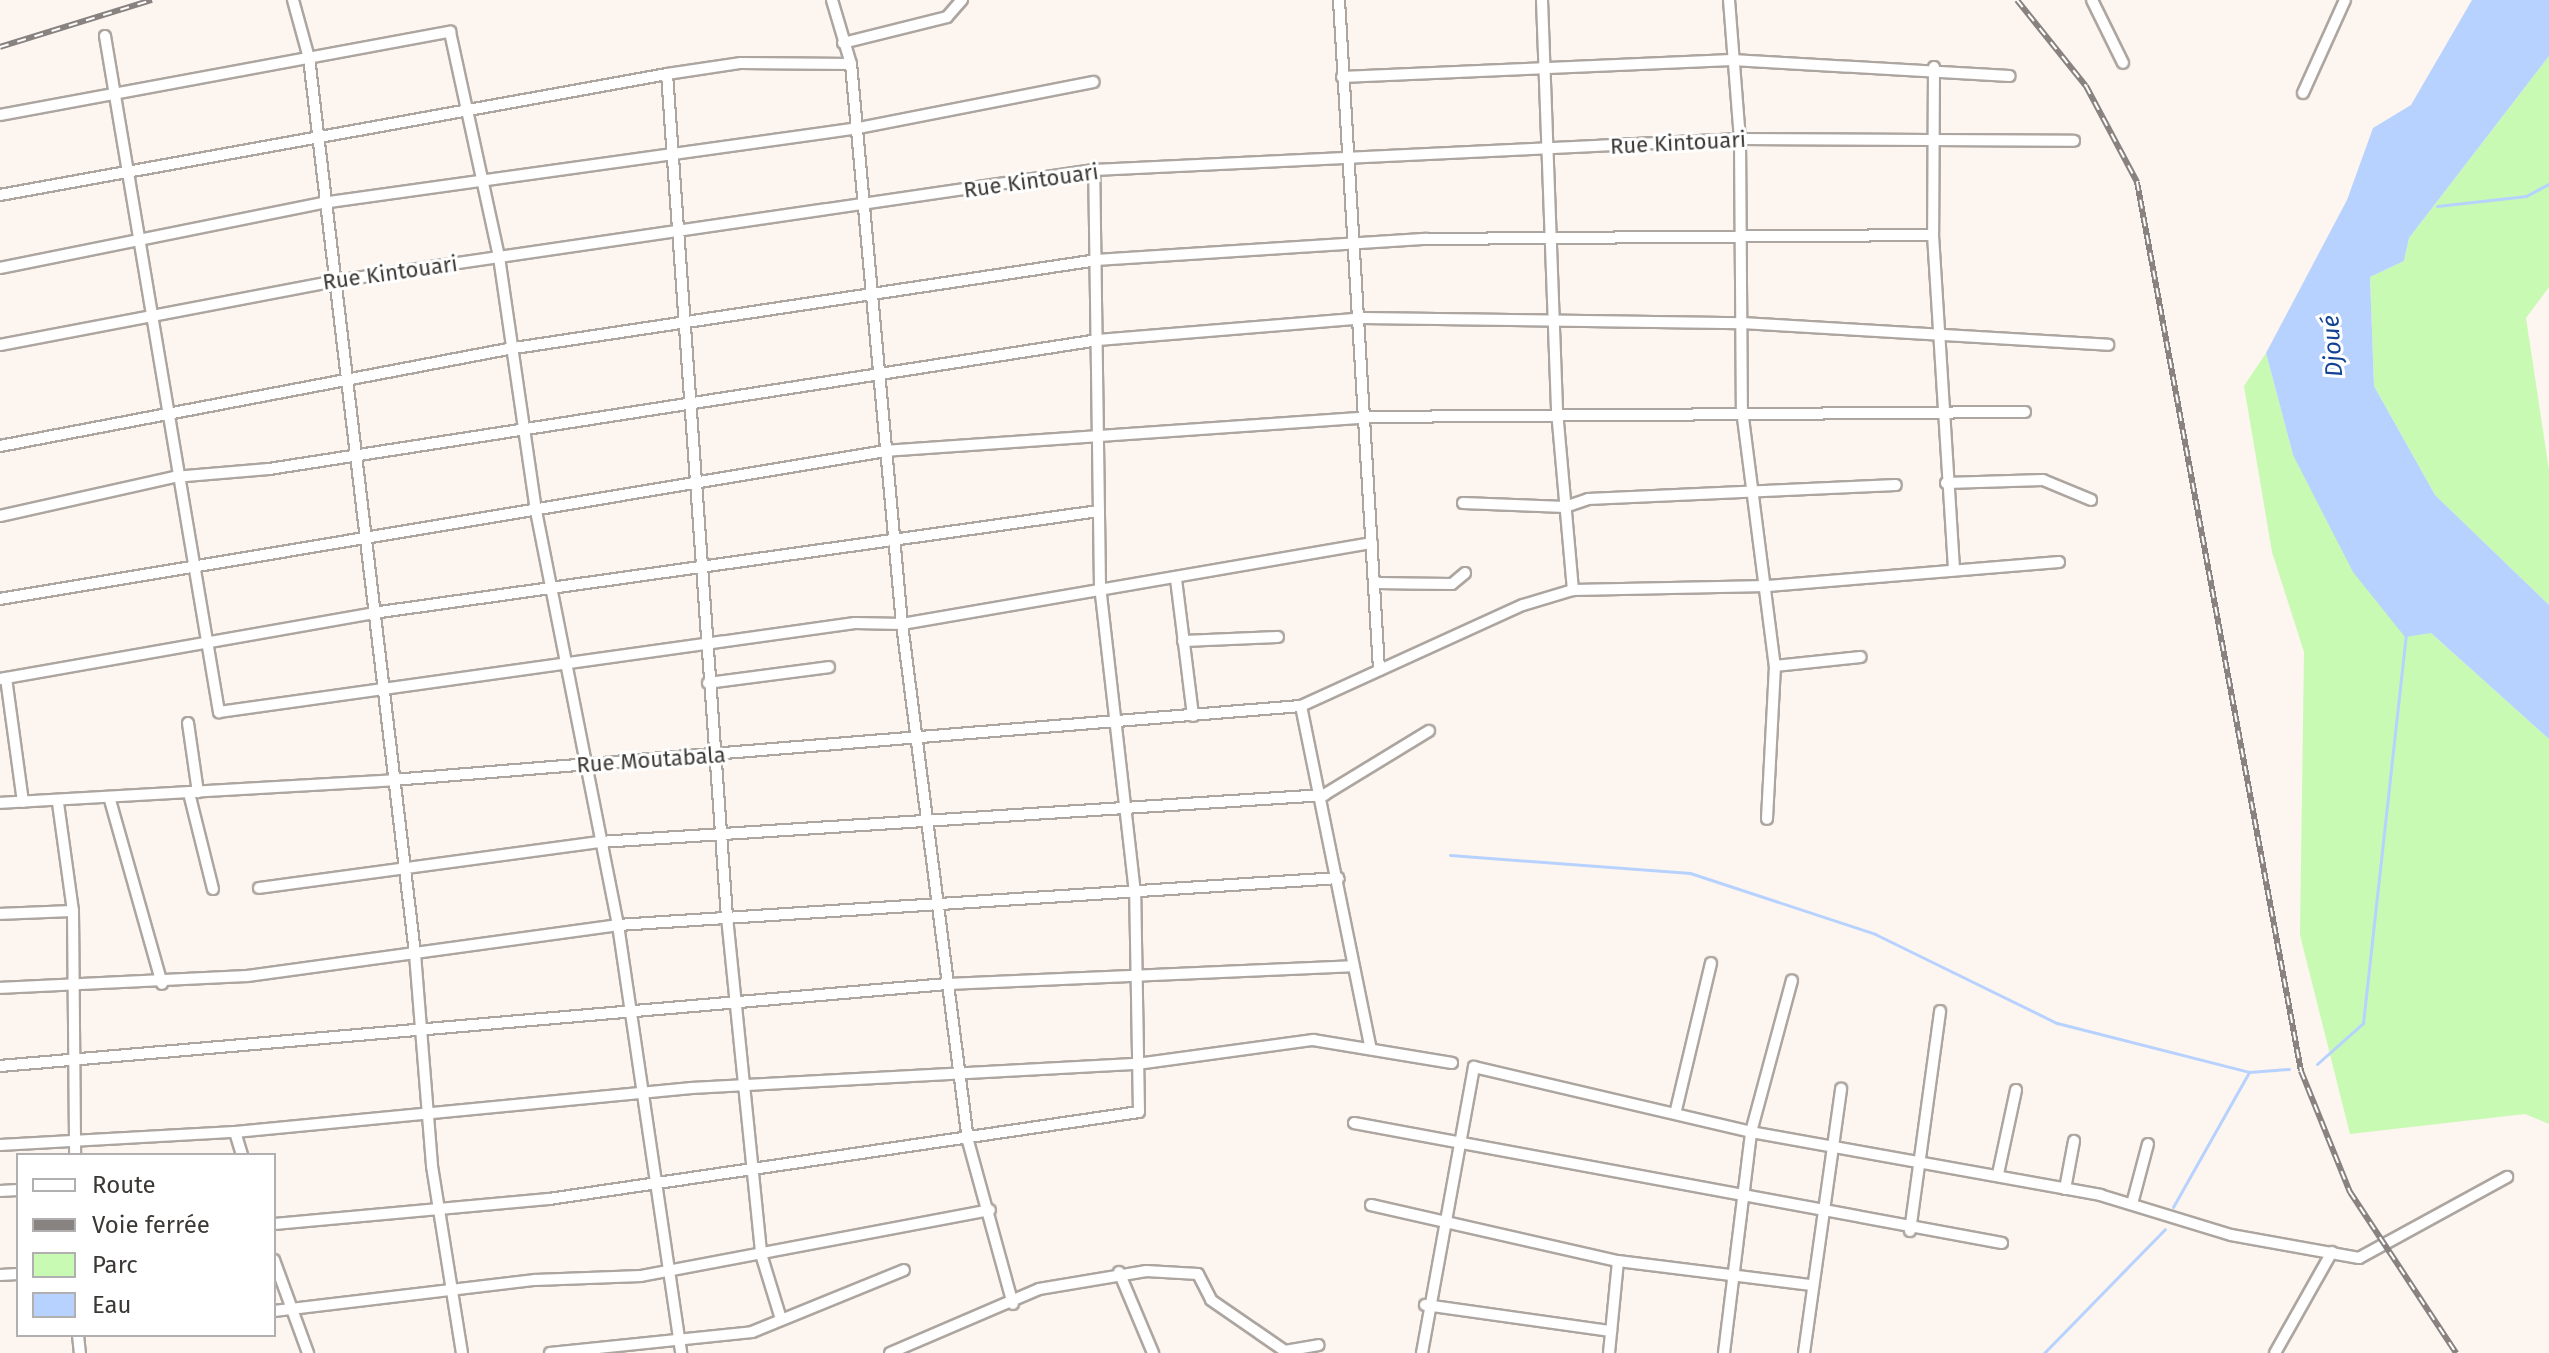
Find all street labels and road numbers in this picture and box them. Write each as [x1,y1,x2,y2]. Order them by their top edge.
street label: Rue Kintouari [1609,126,1747,160]
street label: Rue Kintouari [962,158,1100,204]
street label: Rue Kintouari [321,250,459,296]
street label: Rue Moutabala [576,742,726,778]

